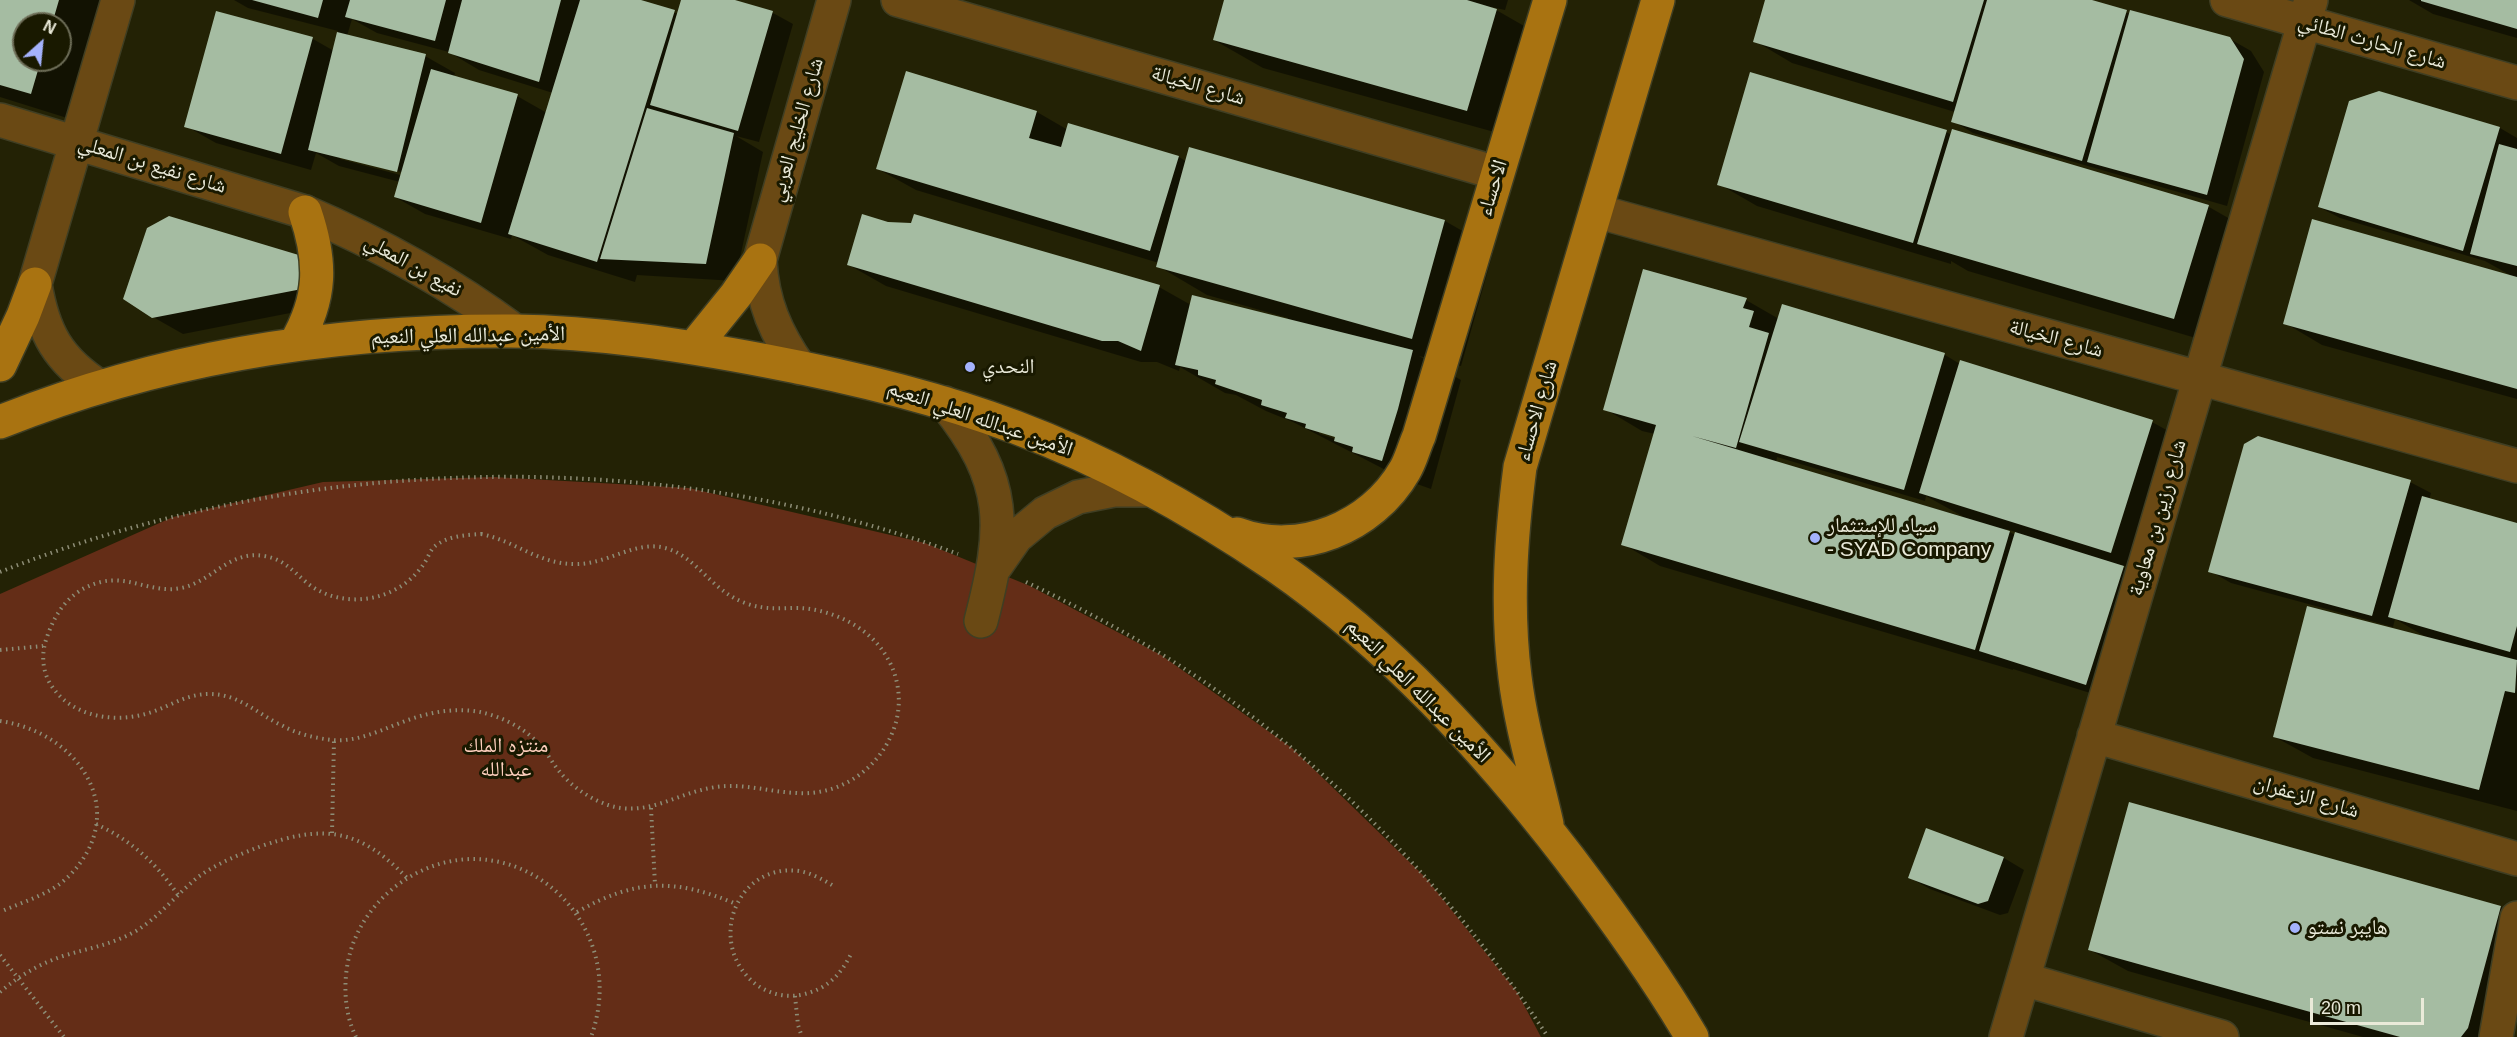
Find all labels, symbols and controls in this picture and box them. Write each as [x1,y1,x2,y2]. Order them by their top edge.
street label: شارع الحارث الطائي [2295,9,2449,75]
north arrow [12,12,72,72]
text: N [40,17,59,37]
street label: شارع الخليج العربي [764,55,830,205]
street label: شارع الخيالة [1148,61,1248,111]
street label: شارع نفيع بن المعلي [75,131,229,199]
street label: الاحساء [1473,157,1513,219]
street label: نفيع بن المعلي [360,229,466,303]
street label: شارع الخيالة [2006,314,2106,364]
street label: الأمين عبدالله العلي النعيم [371,322,565,350]
place label: النحدي [982,354,1034,380]
street label: شارع الاحساء [1511,358,1563,464]
marker: النحدي [963,360,977,374]
street label: الأمين عبدالله العلي النعيم [884,375,1076,463]
street label: شارع رزين بن معاوية [2124,437,2192,599]
place label: سياد للإستثمار - SYAD Company [1827,513,1991,563]
marker: سياد للإستثمار - SYAD Company [1808,531,1822,545]
street label: الأمين عبدالله العلي النعيم [1340,613,1496,769]
park label: منتزه الملك عبدالله [464,733,548,783]
street label: شارع الزعفران [2251,770,2361,824]
place label: هايبر نستو [2307,915,2388,941]
marker: هايبر نستو [2288,921,2302,935]
scale bar [2313,986,2427,1024]
text: 20 m [2321,998,2361,1018]

